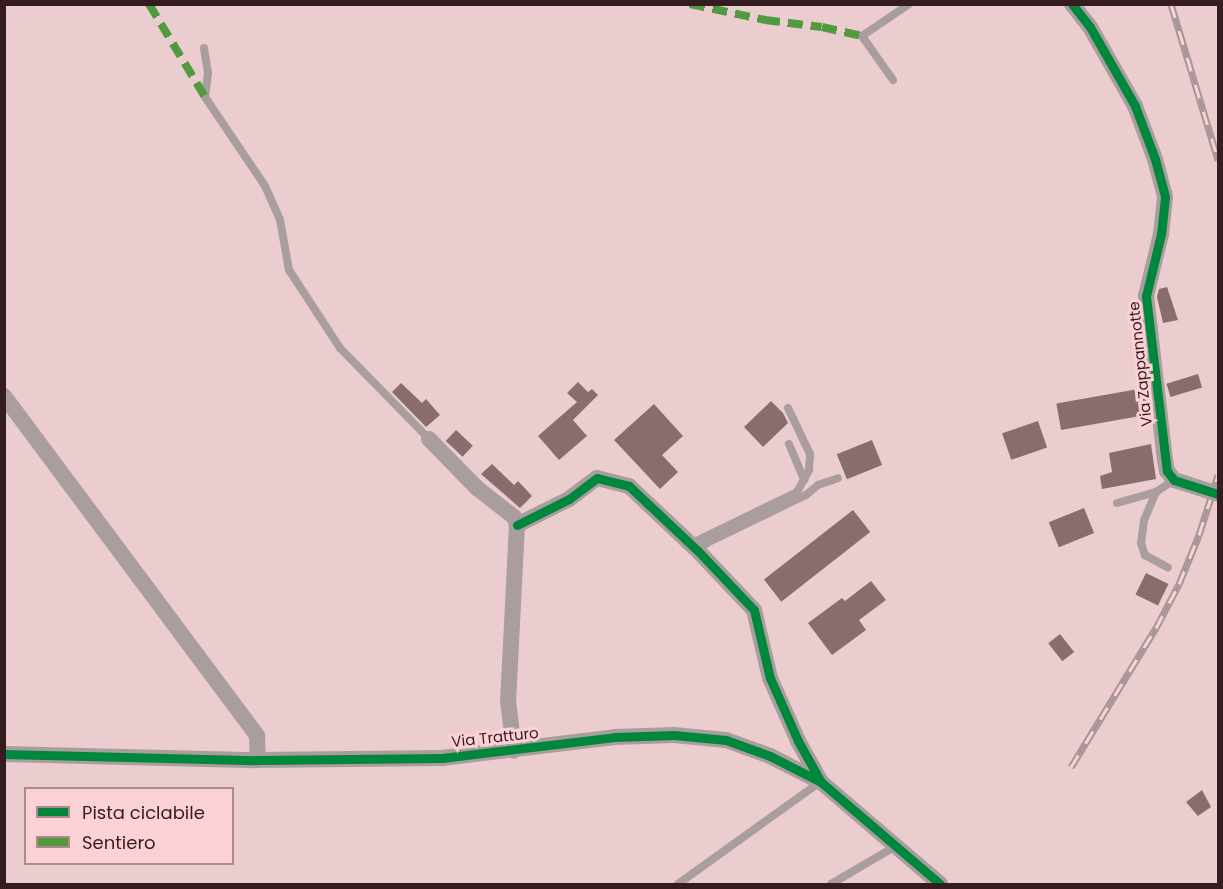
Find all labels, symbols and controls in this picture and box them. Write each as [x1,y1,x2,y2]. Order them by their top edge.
street label: Via Zappannotte [1124,301,1156,427]
street label: Via Tratturo [451,723,539,751]
legend [24,787,234,865]
text: Pista ciclabile [82,800,205,825]
text: Sentiero [82,830,156,855]

